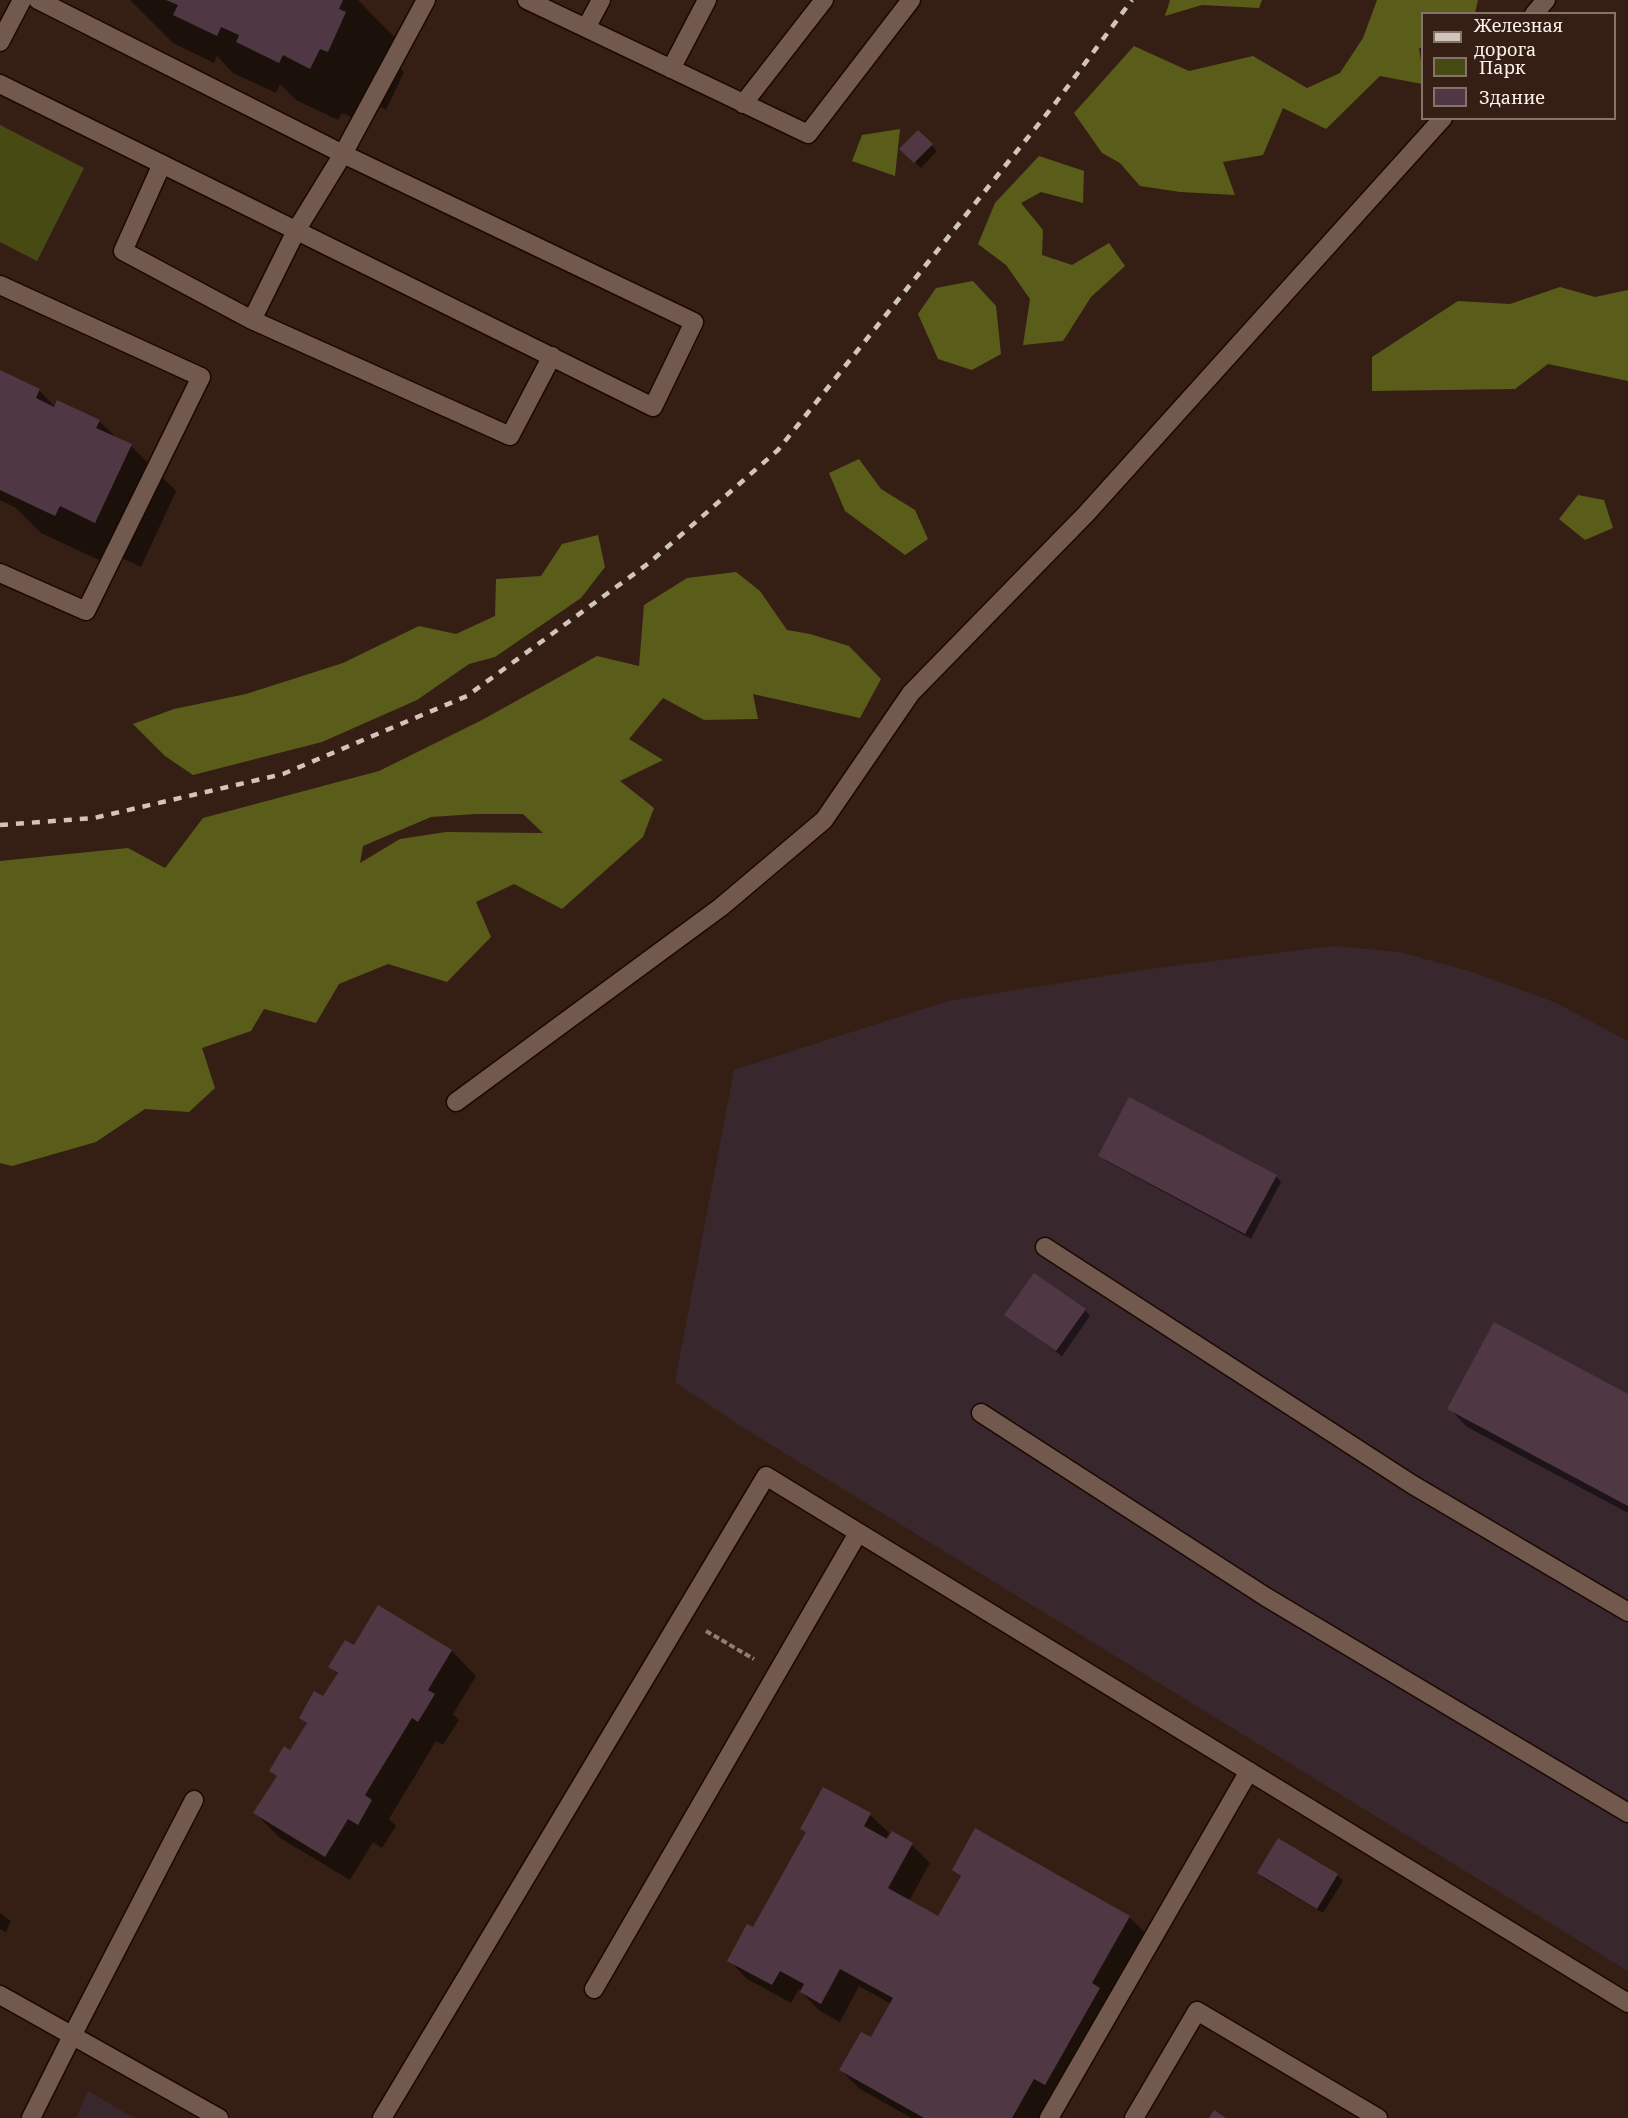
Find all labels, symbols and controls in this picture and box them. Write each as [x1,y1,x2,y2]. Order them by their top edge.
legend [1421,12,1616,120]
text: Железная дорога [1474,13,1563,61]
text: Парк [1479,55,1526,79]
text: Здание [1479,85,1545,109]

